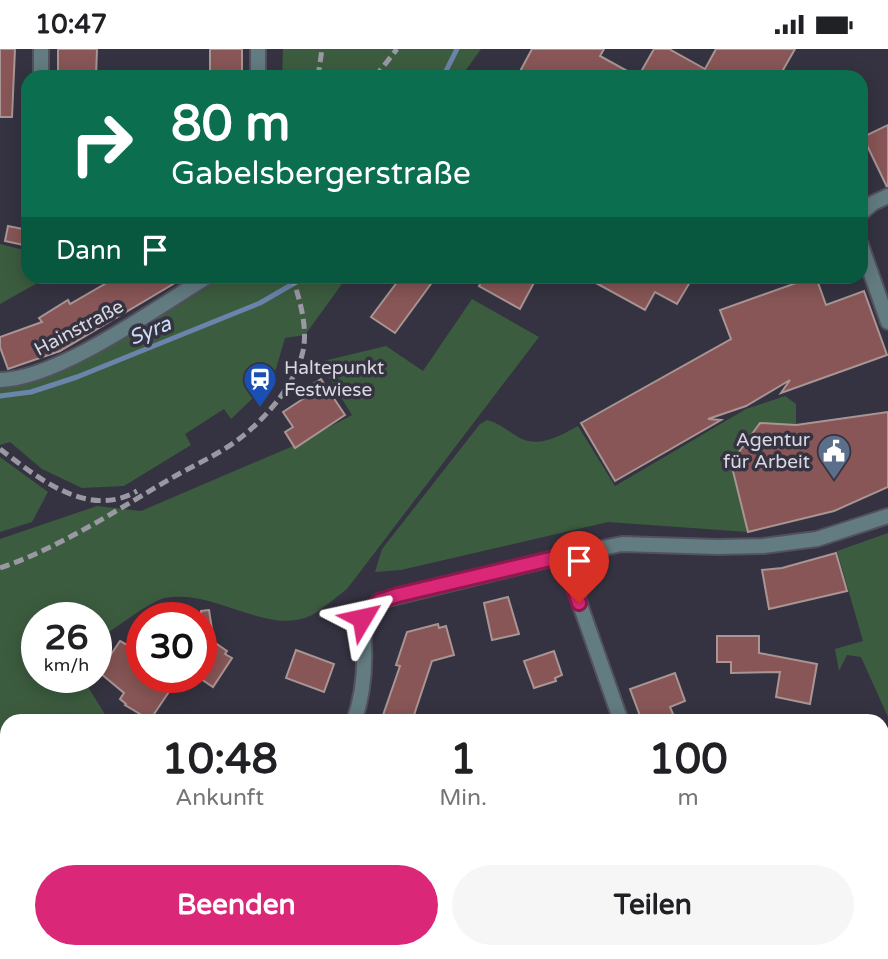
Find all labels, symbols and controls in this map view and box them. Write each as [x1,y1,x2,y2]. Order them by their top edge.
text: 10:47 [35,9,107,40]
text: 80 m [171,95,290,154]
icon: right [56,98,147,189]
text: Gabelsbergerstraße [171,155,471,193]
icon: arrive [136,231,174,269]
text: Dann [56,235,122,266]
street label: Hainstraße [31,295,127,361]
water label: Syra [125,311,176,351]
place label: Haltepunkt Festwiese [284,357,384,401]
station icon: Haltepunkt Festwiese [241,360,279,409]
place label: Agentur für Arbeit [723,429,811,473]
public building icon: Agentur für Arbeit [815,432,853,481]
pin [549,531,609,603]
icon: arrive [560,542,598,580]
position arrow [325,581,399,655]
speed limit sign: 30 [126,602,217,693]
text: 26 [45,617,88,659]
text: km/h [44,654,89,676]
text: 10:48 [161,734,278,785]
text: 1 [450,734,476,785]
text: 100 [648,734,728,785]
text: Ankunft [175,784,264,812]
text: Min. [439,784,487,812]
text: m [677,784,699,812]
button: Beenden [35,865,438,945]
button: Teilen [452,865,854,945]

